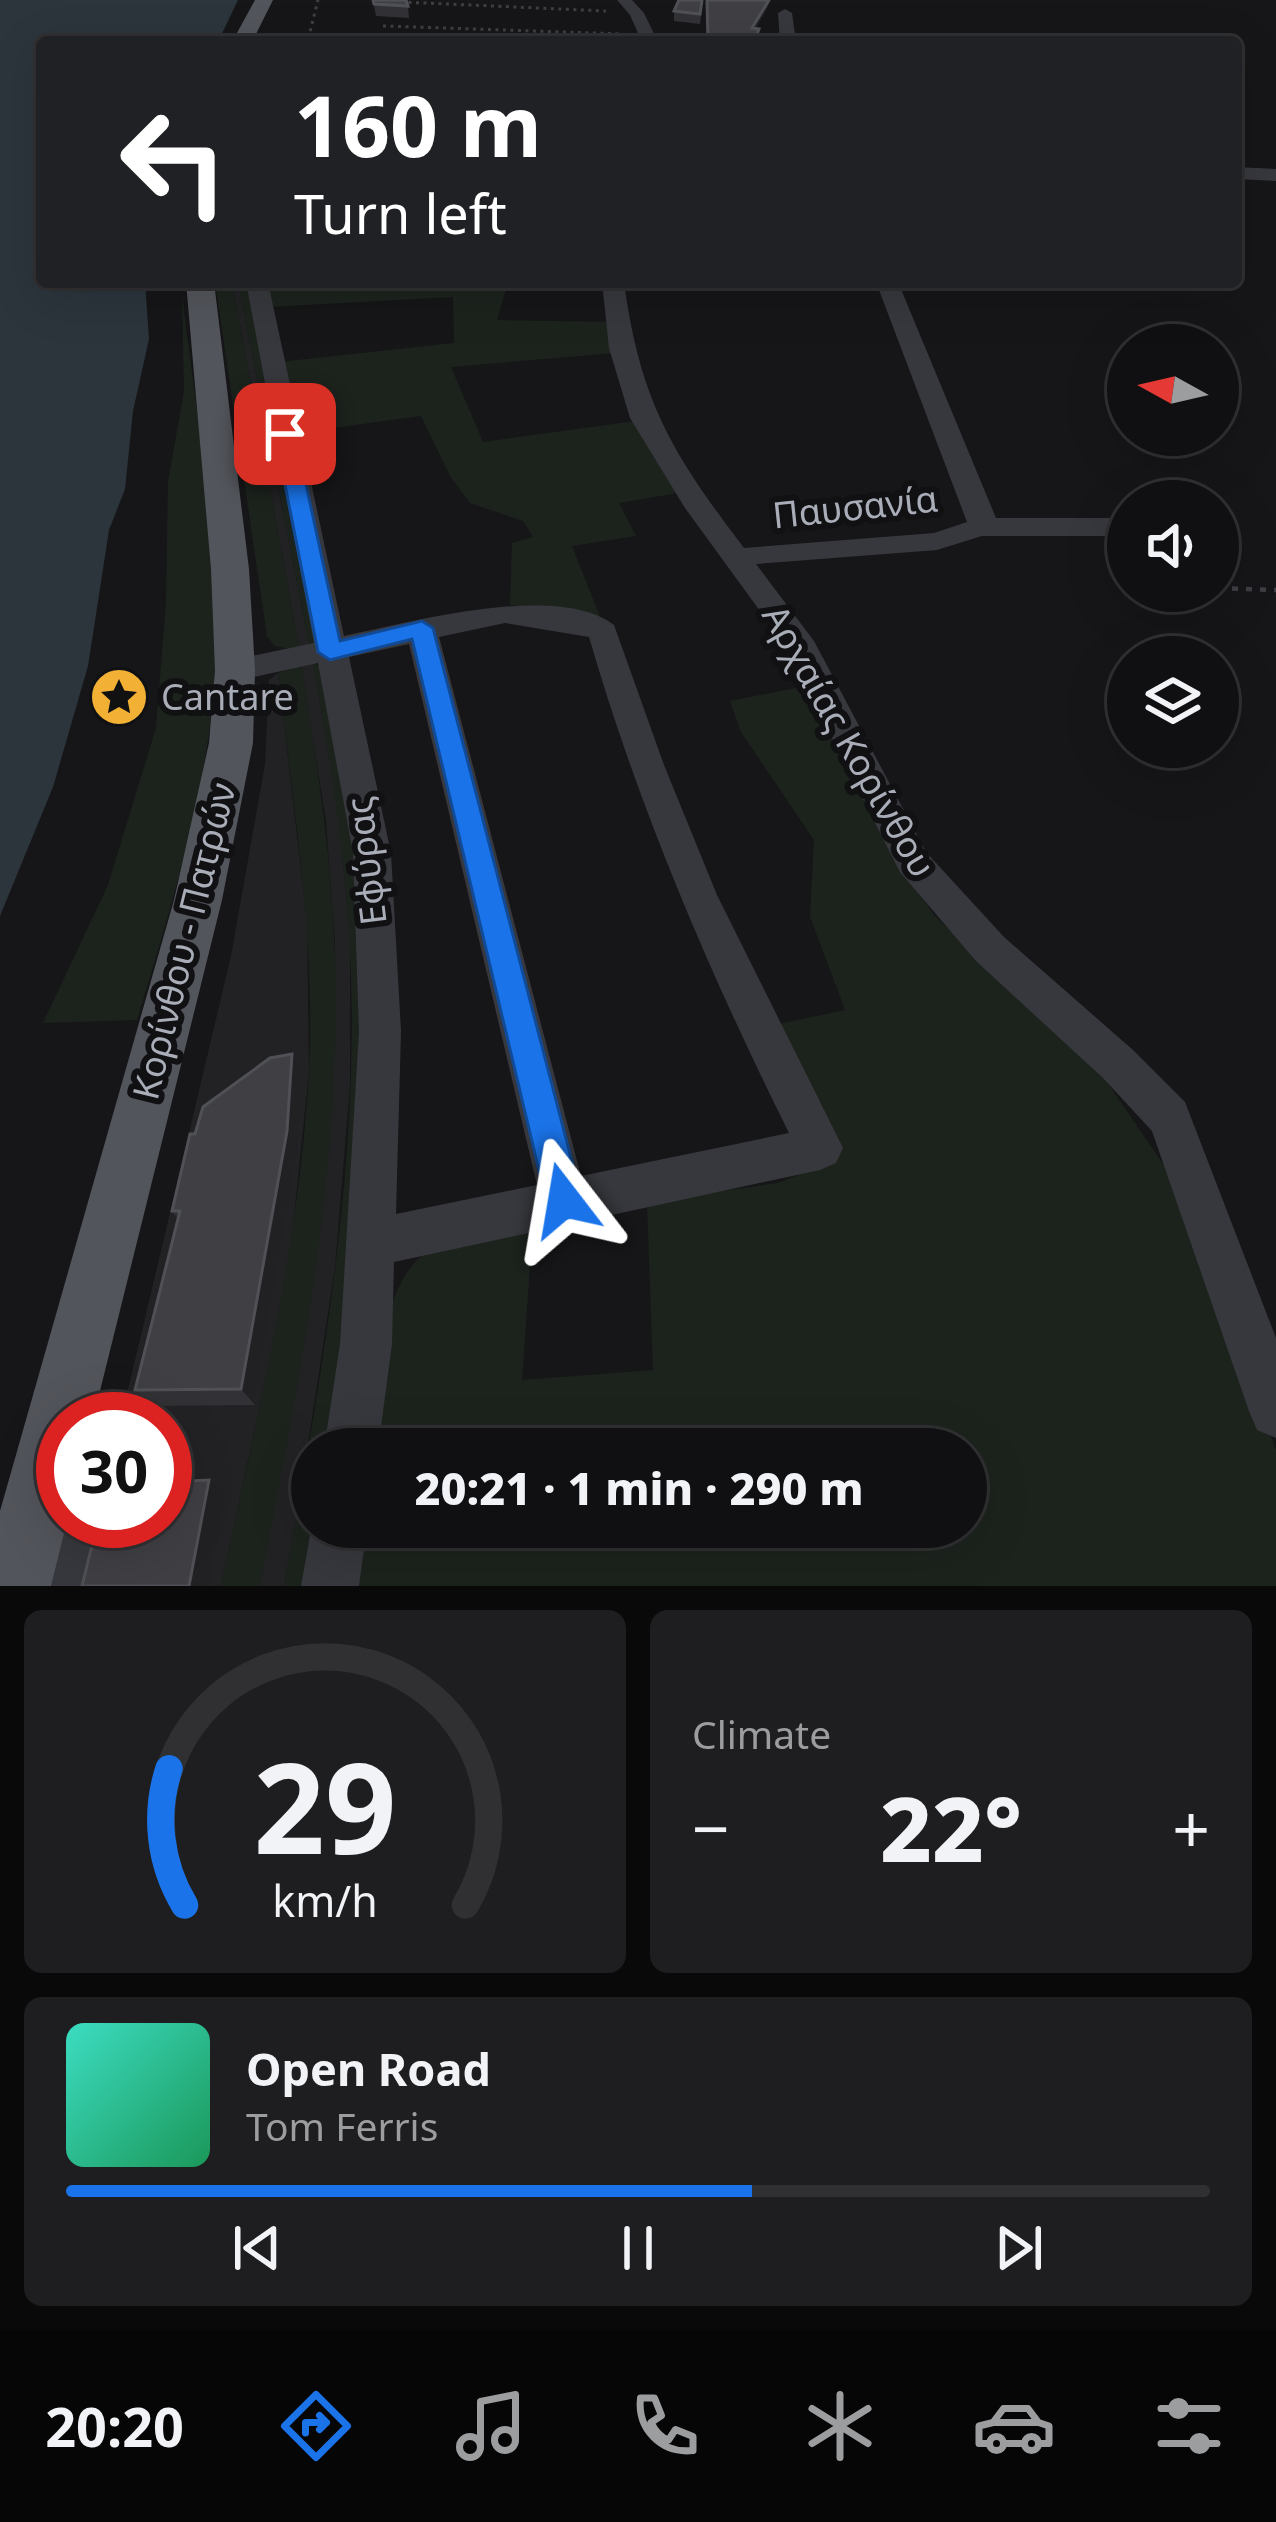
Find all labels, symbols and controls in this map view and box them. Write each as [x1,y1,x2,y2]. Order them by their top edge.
text: 160 m [294,67,542,182]
icon: left [96,84,252,240]
text: Turn left [294,176,507,250]
north arrow [1107,324,1239,456]
map controls [1107,324,1239,768]
pin [234,383,336,485]
icon: arrive [252,401,318,467]
street label: Παυσανία [770,473,940,540]
button: sound [1107,480,1239,612]
street label: Αρχαίας Κορίνθου [751,596,947,886]
button: layers [1107,636,1239,768]
place icon: Cantare [88,666,150,728]
place label: Cantare [161,672,294,721]
street label: Κορίνθου - Πατρών [120,777,247,1104]
street label: Εφύρας [333,794,398,928]
position arrow [501,1137,627,1263]
speed limit sign: 30 [36,1392,192,1548]
text: 20:21 · 1 min · 290 m [414,1457,864,1518]
text: Climate [692,1707,831,1760]
text: 29 [254,1721,396,1891]
text: 22° [880,1766,1022,1888]
text: − [692,1782,730,1872]
text: + [1172,1782,1210,1872]
text: km/h [272,1870,378,1929]
text: Open Road [246,2038,491,2099]
text: Tom Ferris [246,2099,438,2152]
icon: previous [224,2215,290,2281]
icon: pause [605,2215,671,2281]
icon: next [986,2215,1052,2281]
icon: directions [274,2384,358,2468]
icon: music [449,2384,533,2468]
icon: phone [623,2384,707,2468]
icon: climate [798,2384,882,2468]
icon: car [972,2384,1056,2468]
icon: filters [1147,2384,1231,2468]
text: 20:20 [45,2389,184,2463]

